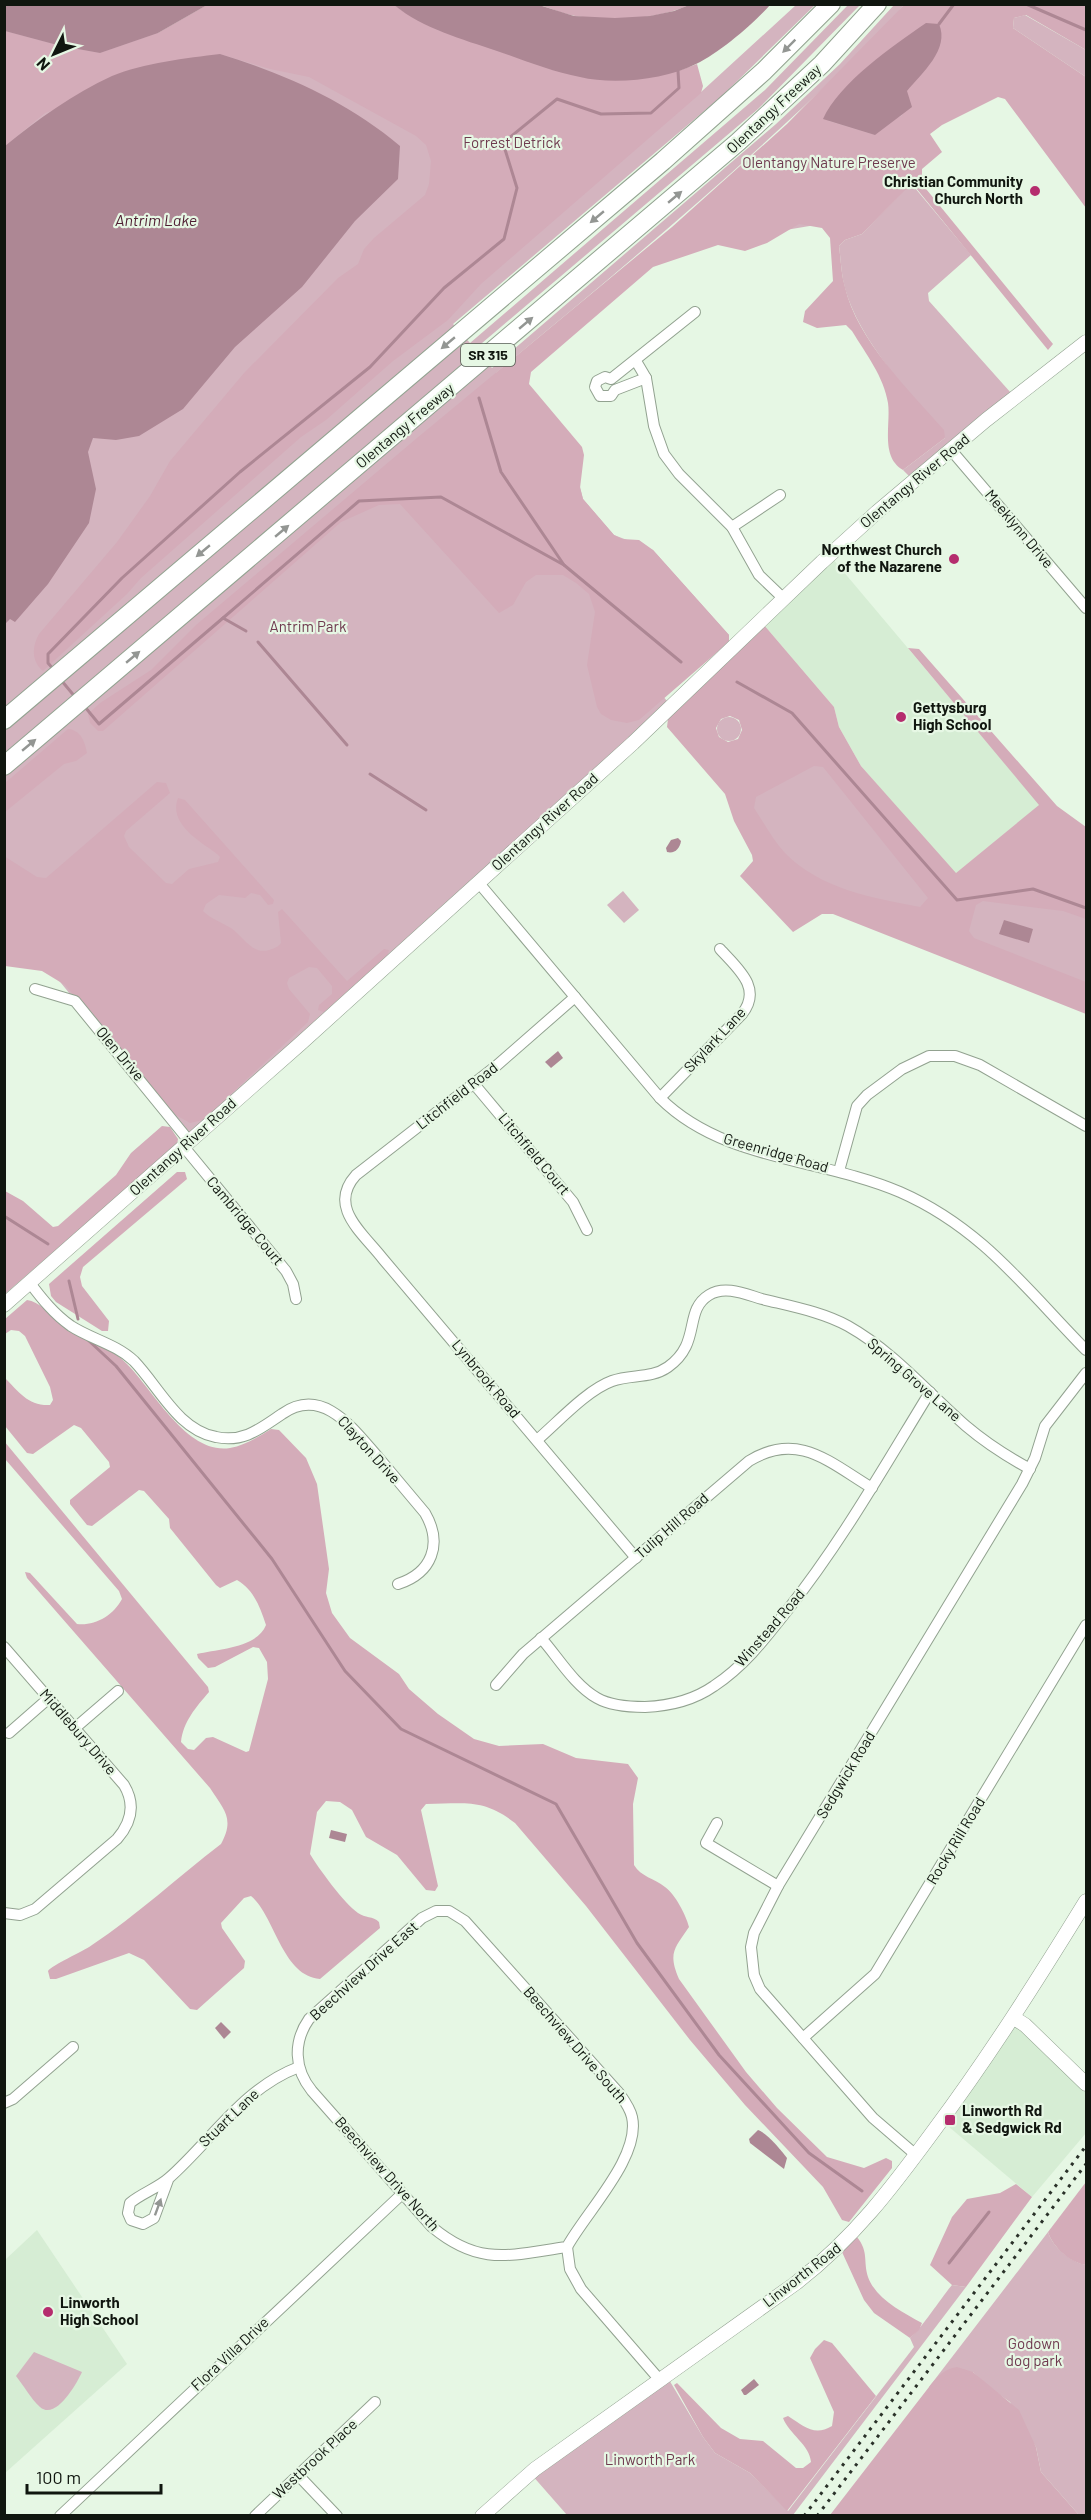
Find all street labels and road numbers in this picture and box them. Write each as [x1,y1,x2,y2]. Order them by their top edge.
street label: Olentangy Freeway [722,60,824,157]
road number: SR 315 [461,344,515,366]
street label: Olentangy Freeway [352,379,457,472]
street label: Olentangy River Road [856,429,973,531]
street label: Meeklynn Drive [982,485,1058,571]
street label: Olentangy River Road [487,769,601,874]
street label: Skylark Lane [680,1003,749,1076]
street label: Olen Drive [93,1023,149,1084]
street label: Litchfield Road [412,1058,501,1133]
street label: Olentangy River Road [125,1094,239,1199]
street label: Litchfield Court [495,1109,574,1198]
street label: Greenridge Road [722,1128,831,1176]
street label: Cambridge Court [203,1172,288,1268]
street label: Spring Grove Lane [864,1334,965,1425]
street label: Lynbrook Road [449,1335,525,1421]
street label: Clayton Drive [335,1412,405,1487]
street label: Tulip Hill Road [631,1489,712,1562]
street label: Winstead Road [730,1585,808,1670]
street label: Middlebury Drive [37,1685,121,1778]
street label: Sedgwick Road [812,1727,878,1822]
street label: Rocky Rill Road [922,1794,988,1887]
street label: Beechview Drive East [305,1917,421,2024]
street label: Beechview Drive South [520,1982,631,2106]
street label: Stuart Lane [195,2084,262,2150]
street label: Beechview Drive North [332,2112,444,2234]
street label: Linworth Road [759,2238,844,2310]
street label: Flora Villa Drive [187,2313,272,2394]
street label: Westbrook Place [268,2414,360,2502]

